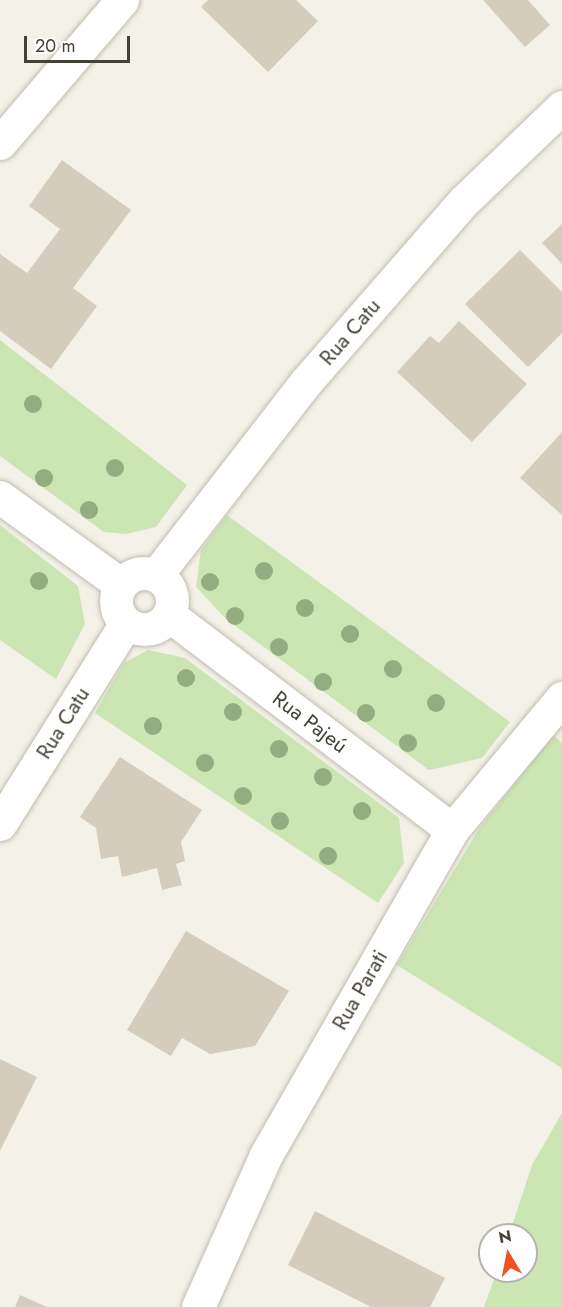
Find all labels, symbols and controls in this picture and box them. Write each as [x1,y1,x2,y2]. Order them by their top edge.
scale bar [27,24,134,62]
text: 20 m [35,33,75,59]
street label: Rua Catu [314,294,386,370]
street label: Rua Catu [31,683,95,763]
street label: Rua Pajeú [268,686,352,758]
street label: Rua Parati [327,946,393,1034]
north arrow [478,1223,538,1283]
text: N [497,1224,513,1249]

